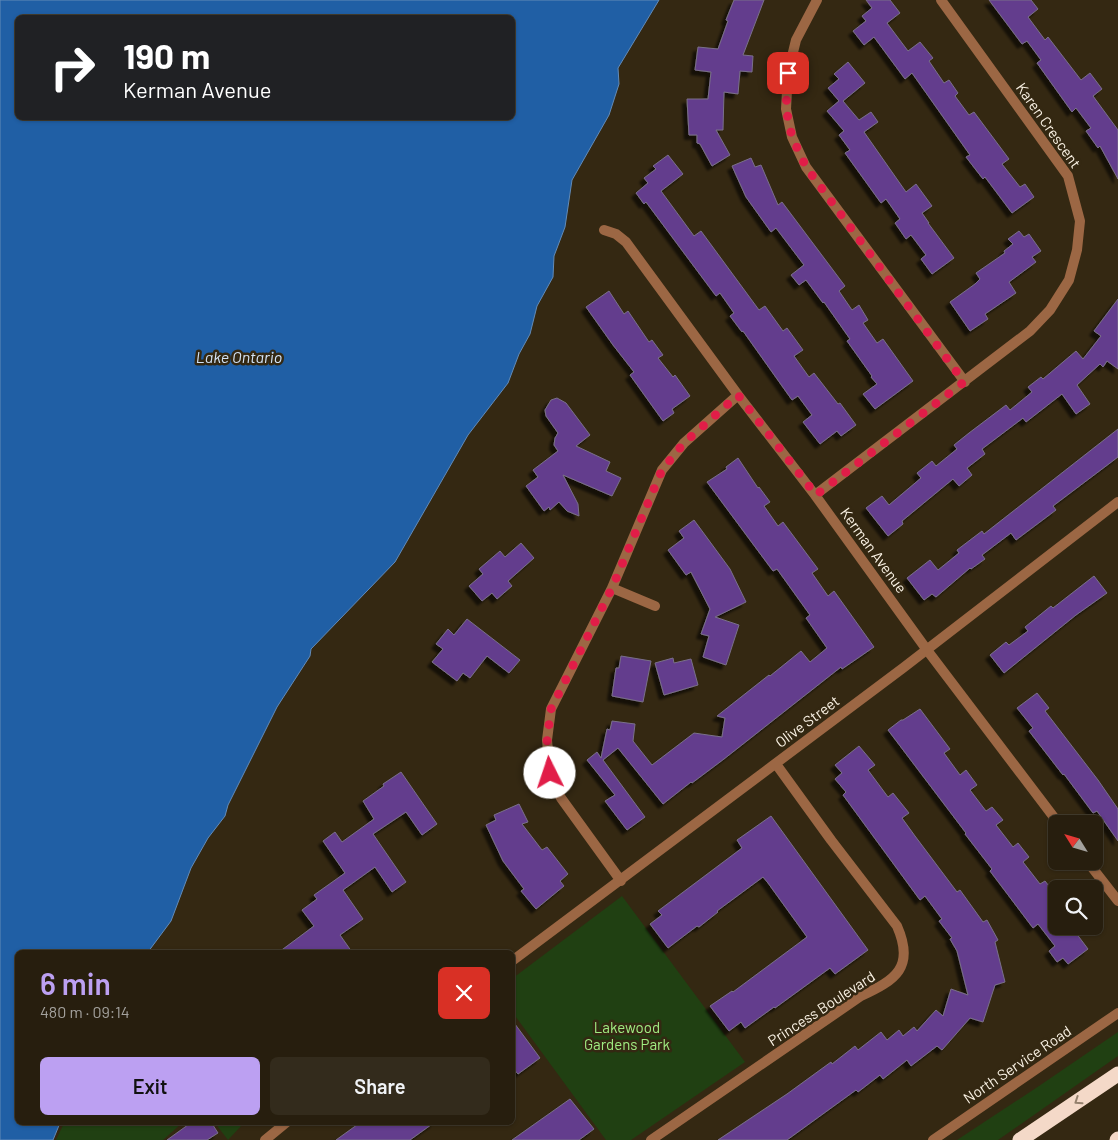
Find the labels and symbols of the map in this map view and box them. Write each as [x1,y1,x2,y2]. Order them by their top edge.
pin [767,52,809,94]
street label: Karen Crescent [1013,79,1085,171]
water label: Lake Ontario [196,347,282,366]
street label: Kerman Avenue [837,504,911,596]
street label: Olive Street [771,691,843,751]
position arrow [523,746,575,798]
north arrow [1048,815,1102,870]
street label: Princess Boulevard [764,967,878,1049]
park label: Lakewood Gardens Park [584,1018,671,1053]
street label: North Service Road [960,1021,1074,1107]
one-way arrow [1074,1095,1083,1104]

